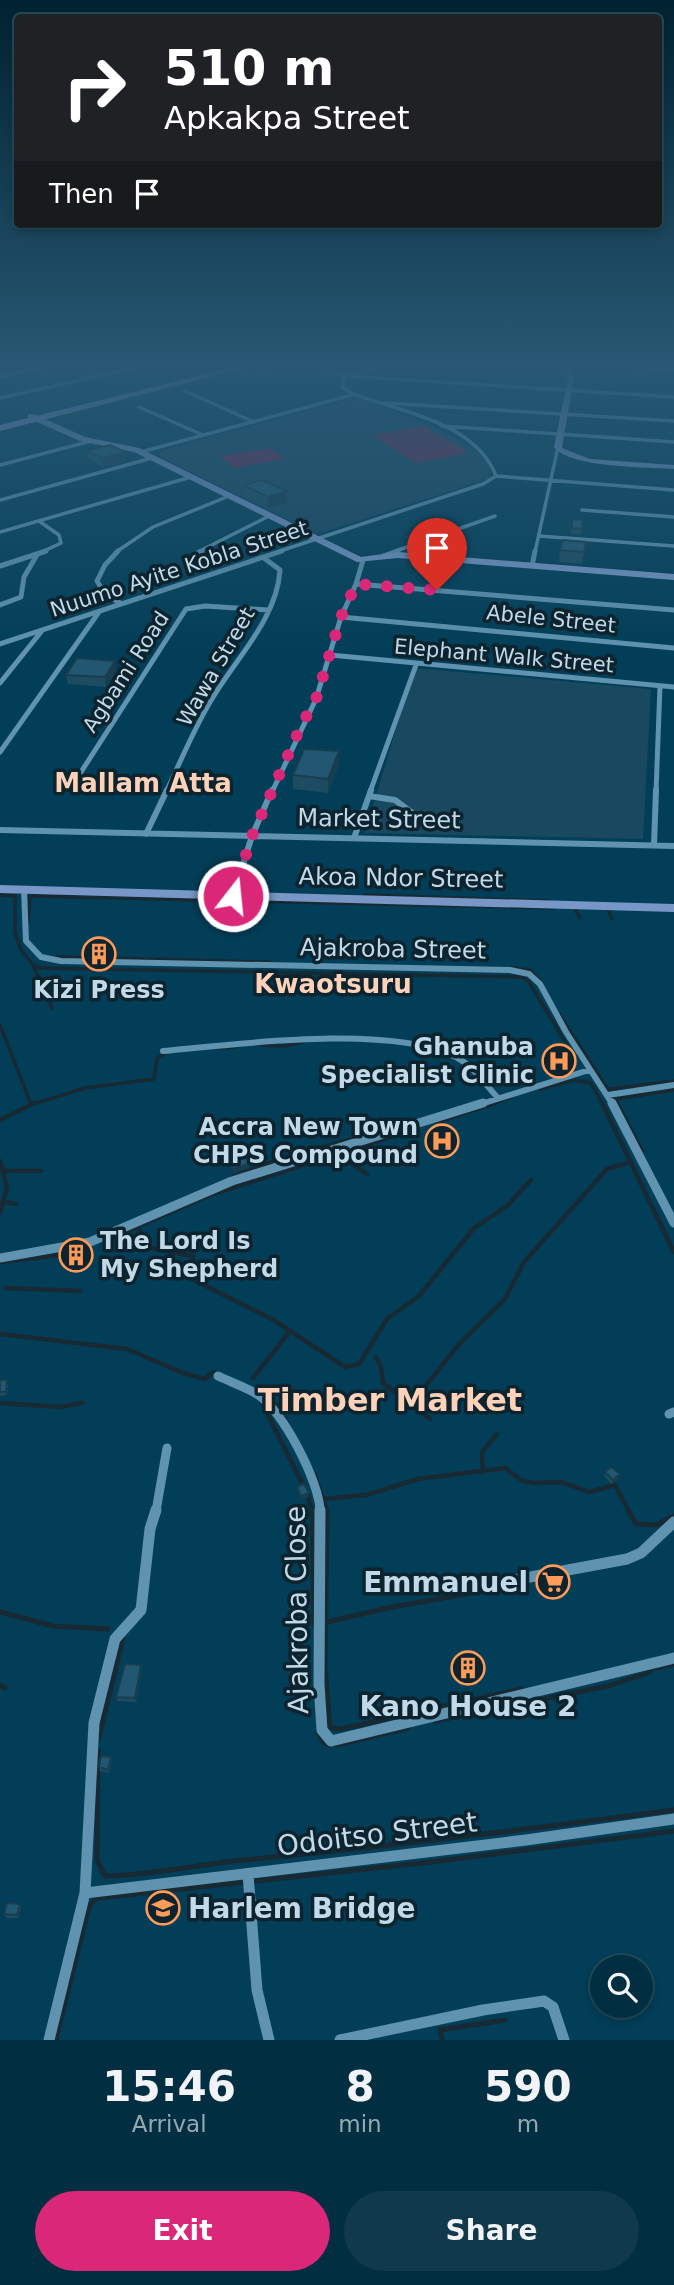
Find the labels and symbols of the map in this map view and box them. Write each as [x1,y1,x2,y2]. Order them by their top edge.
street label: Nuumo Ayite Kobla Street [47,516,311,622]
pin [407,518,467,590]
street label: Abele Street [485,600,617,638]
street label: Wawa Street [172,603,260,731]
street label: Agbami Road [78,607,174,737]
street label: Elephant Walk Street [393,634,615,678]
district label: Mallam Atta [54,768,232,798]
street label: Market Street [297,804,461,834]
position arrow [196,859,270,933]
street label: Akoa Ndor Street [298,862,504,894]
street label: Ajakroba Street [300,933,486,965]
building icon: Kizi Press [80,935,118,973]
district label: Kwaotsuru [254,969,412,999]
place label: Kizi Press [33,976,165,1004]
place label: Ghanuba Specialist Clinic [320,1033,534,1089]
hospital icon: Ghanuba Specialist Clinic [540,1042,578,1080]
place label: Accra New Town CHPS Compound [193,1113,418,1169]
hospital icon: Accra New Town CHPS Compound [423,1122,461,1160]
place label: The Lord Is My Shepherd [100,1227,278,1283]
building icon: The Lord Is My Shepherd [57,1236,95,1274]
district label: Timber Market [258,1381,522,1419]
street label: Ajakroba Close [279,1506,315,1714]
supermarket icon: Emmanuel [534,1563,572,1601]
place label: Emmanuel [363,1566,528,1599]
building icon: Kano House 2 [449,1649,487,1687]
place label: Kano House 2 [360,1690,577,1723]
street label: Odoitso Street [275,1805,479,1863]
school or university icon: Harlem Bridge [144,1889,182,1927]
place label: Harlem Bridge [188,1892,415,1925]

